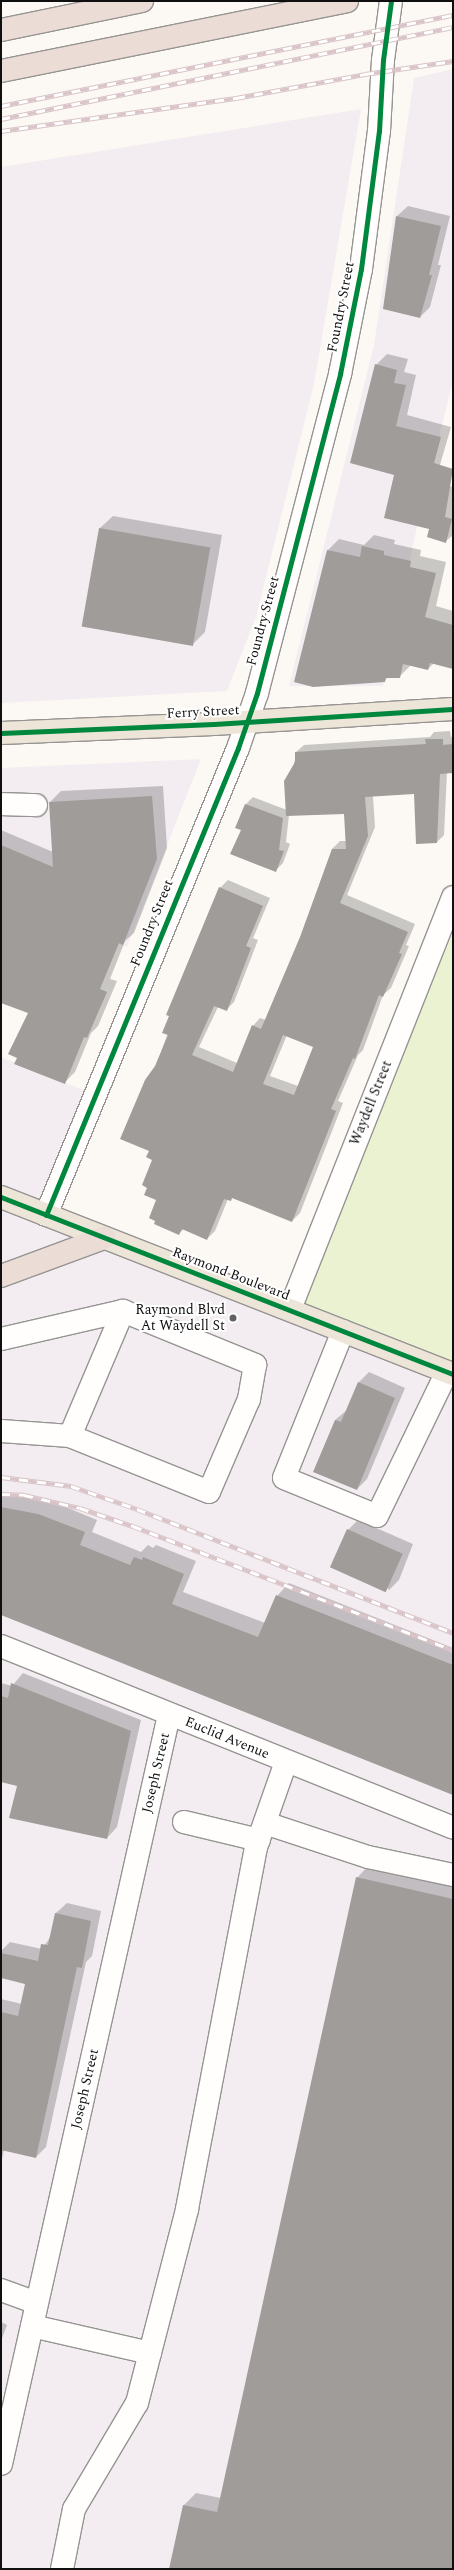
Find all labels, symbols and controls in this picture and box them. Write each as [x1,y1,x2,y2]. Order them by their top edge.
street label: Foundry Street [324,260,358,354]
street label: Foundry Street [243,574,283,668]
street label: Ferry Street [166,702,240,722]
street label: Foundry Street [127,877,177,969]
street label: Waydell Street [346,1058,396,1148]
street label: Raymond Boulevard [170,1244,292,1304]
place label: Raymond Blvd At Waydell St [135,1302,225,1334]
marker: Raymond Blvd At Waydell St [228,1313,238,1323]
street label: Euclid Avenue [182,1713,272,1763]
street label: Joseph Street [139,1731,173,1815]
street label: Joseph Street [68,2047,102,2131]

